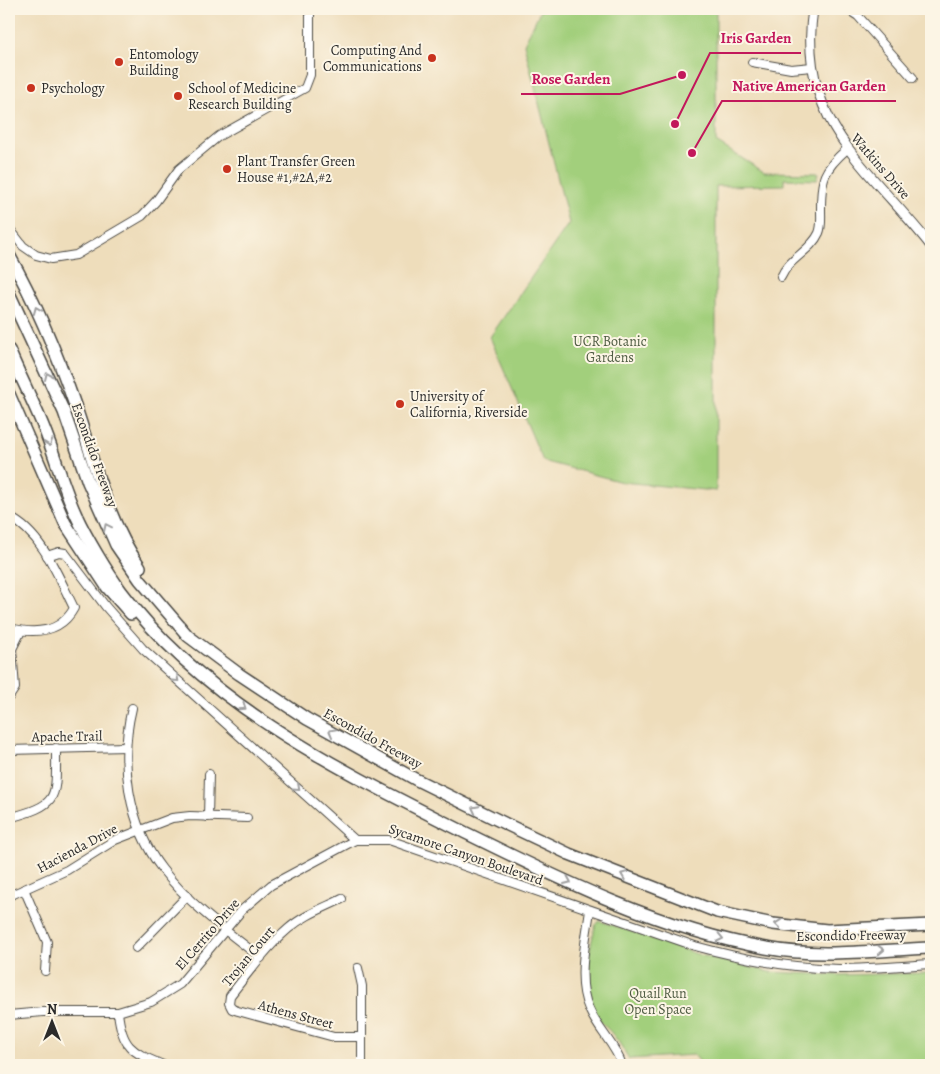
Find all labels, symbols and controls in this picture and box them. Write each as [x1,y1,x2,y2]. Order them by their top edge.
callout: Iris Garden [710,23,801,53]
text: Iris Garden [720,28,792,48]
place label: Computing And Communications [323,41,422,76]
place label: Entomology Building [129,45,199,80]
marker: Computing And Communications [426,52,438,64]
marker: Entomology Building [113,56,125,68]
callout: Rose Garden [521,64,620,94]
text: Rose Garden [532,69,611,89]
callout: Native American Garden [722,71,896,101]
text: Native American Garden [732,76,886,96]
place label: Psychology [41,79,105,98]
place label: School of Medicine Research Building [188,79,296,114]
marker: Psychology [25,82,37,94]
marker: School of Medicine Research Building [172,90,184,102]
street label: Watkins Drive [846,129,915,203]
place label: Plant Transfer Green House #1,#2A,#2 [237,152,356,187]
marker: Plant Transfer Green House #1,#2A,#2 [221,163,233,175]
one-way arrow [33,306,43,315]
park label: UCR Botanic Gardens [573,332,647,367]
one-way arrow [44,372,54,381]
place label: University of California, Riverside [410,387,527,422]
marker: University of California, Riverside [394,398,406,410]
street label: Escondido Freeway [67,400,122,511]
one-way arrow [43,438,53,447]
one-way arrow [103,523,113,532]
one-way arrow [171,673,180,682]
one-way arrow [238,701,247,710]
street label: Escondido Freeway [320,704,426,774]
street label: Apache Trail [31,726,103,747]
one-way arrow [328,729,337,739]
one-way arrow [291,782,300,791]
one-way arrow [472,805,481,815]
street label: Hacienda Drive [34,819,121,878]
street label: Sycamore Canyon Boulevard [386,819,546,890]
one-way arrow [620,871,629,881]
one-way arrow [563,874,572,885]
street label: El Cerrito Drive [171,894,244,974]
one-way arrow [774,920,782,930]
street label: Trojan Court [218,922,279,990]
street label: Escondido Freeway [796,925,907,946]
one-way arrow [715,933,724,943]
one-way arrow [877,945,885,956]
park label: Quail Run Open Space [624,984,692,1019]
street label: Athens Street [255,995,336,1034]
north arrow [28,996,78,1046]
text: N [47,1000,57,1019]

